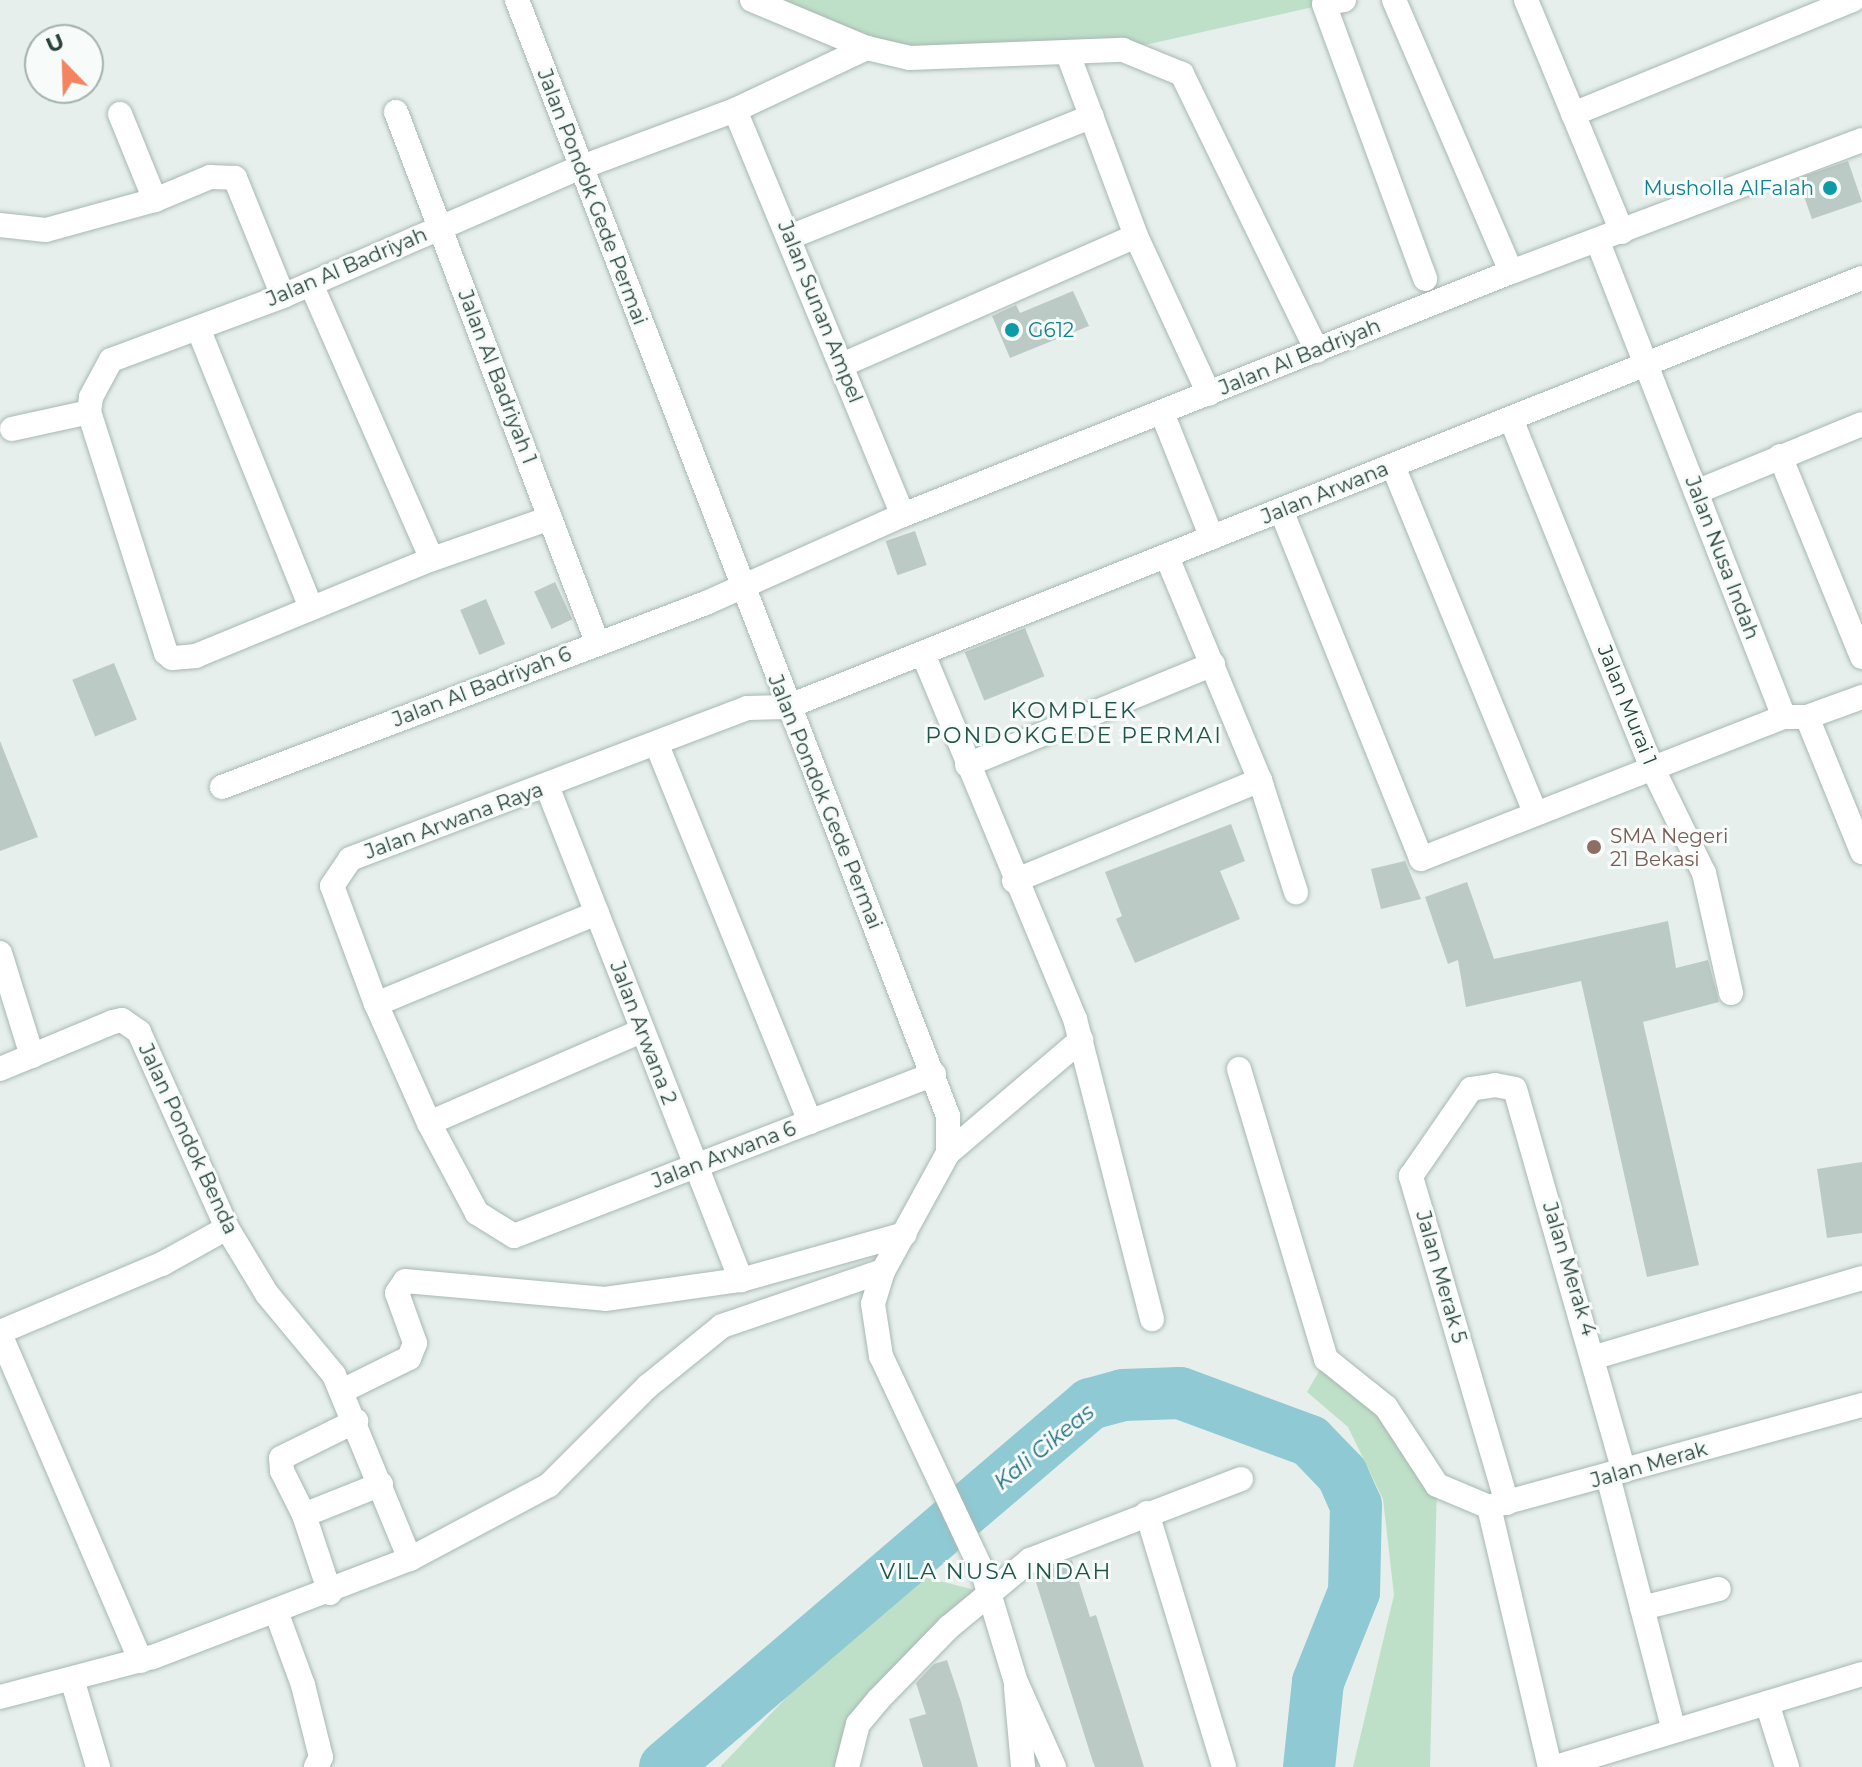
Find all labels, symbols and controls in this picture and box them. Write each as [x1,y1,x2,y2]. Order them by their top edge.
north arrow [24,24,104,104]
text: U [42,27,68,59]
street label: Jalan Pondok Gede Permai [532,66,652,328]
place label: Musholla AlFalah [1643,176,1814,200]
marker: Musholla AlFalah [1821,179,1839,197]
street label: Jalan Sunan Ampel [773,217,867,407]
street label: Jalan Al Badriyah [263,222,431,312]
street label: Jalan Al Badriyah 1 [453,287,541,467]
street label: Jalan Al Badriyah [1216,314,1384,400]
place label: G612 [1028,318,1074,342]
marker: G612 [1003,321,1021,339]
street label: Jalan Arwana [1258,457,1392,529]
street label: Jalan Nusa Indah [1680,473,1764,643]
street label: Jalan Al Badriyah 6 [389,642,575,732]
street label: Jalan Murai 1 [1592,642,1662,768]
street label: Jalan Pondok Gede Permai [763,671,887,933]
district label: KOMPLEK PONDOKGEDE PERMAI [925,697,1223,748]
street label: Jalan Arwana Raya [362,778,546,864]
place label: SMA Negeri 21 Bekasi [1610,824,1728,871]
marker: SMA Negeri 21 Bekasi [1585,838,1603,856]
street label: Jalan Arwana 2 [605,958,681,1108]
street label: Jalan Pondok Benda [133,1040,243,1238]
street label: Jalan Arwana 6 [649,1117,799,1193]
street label: Jalan Merak 4 [1537,1199,1601,1339]
street label: Jalan Merak 5 [1411,1208,1471,1346]
water label: Kali Cikeas [989,1399,1099,1495]
street label: Jalan Merak [1588,1437,1710,1493]
district label: VILA NUSA INDAH [880,1559,1112,1585]

